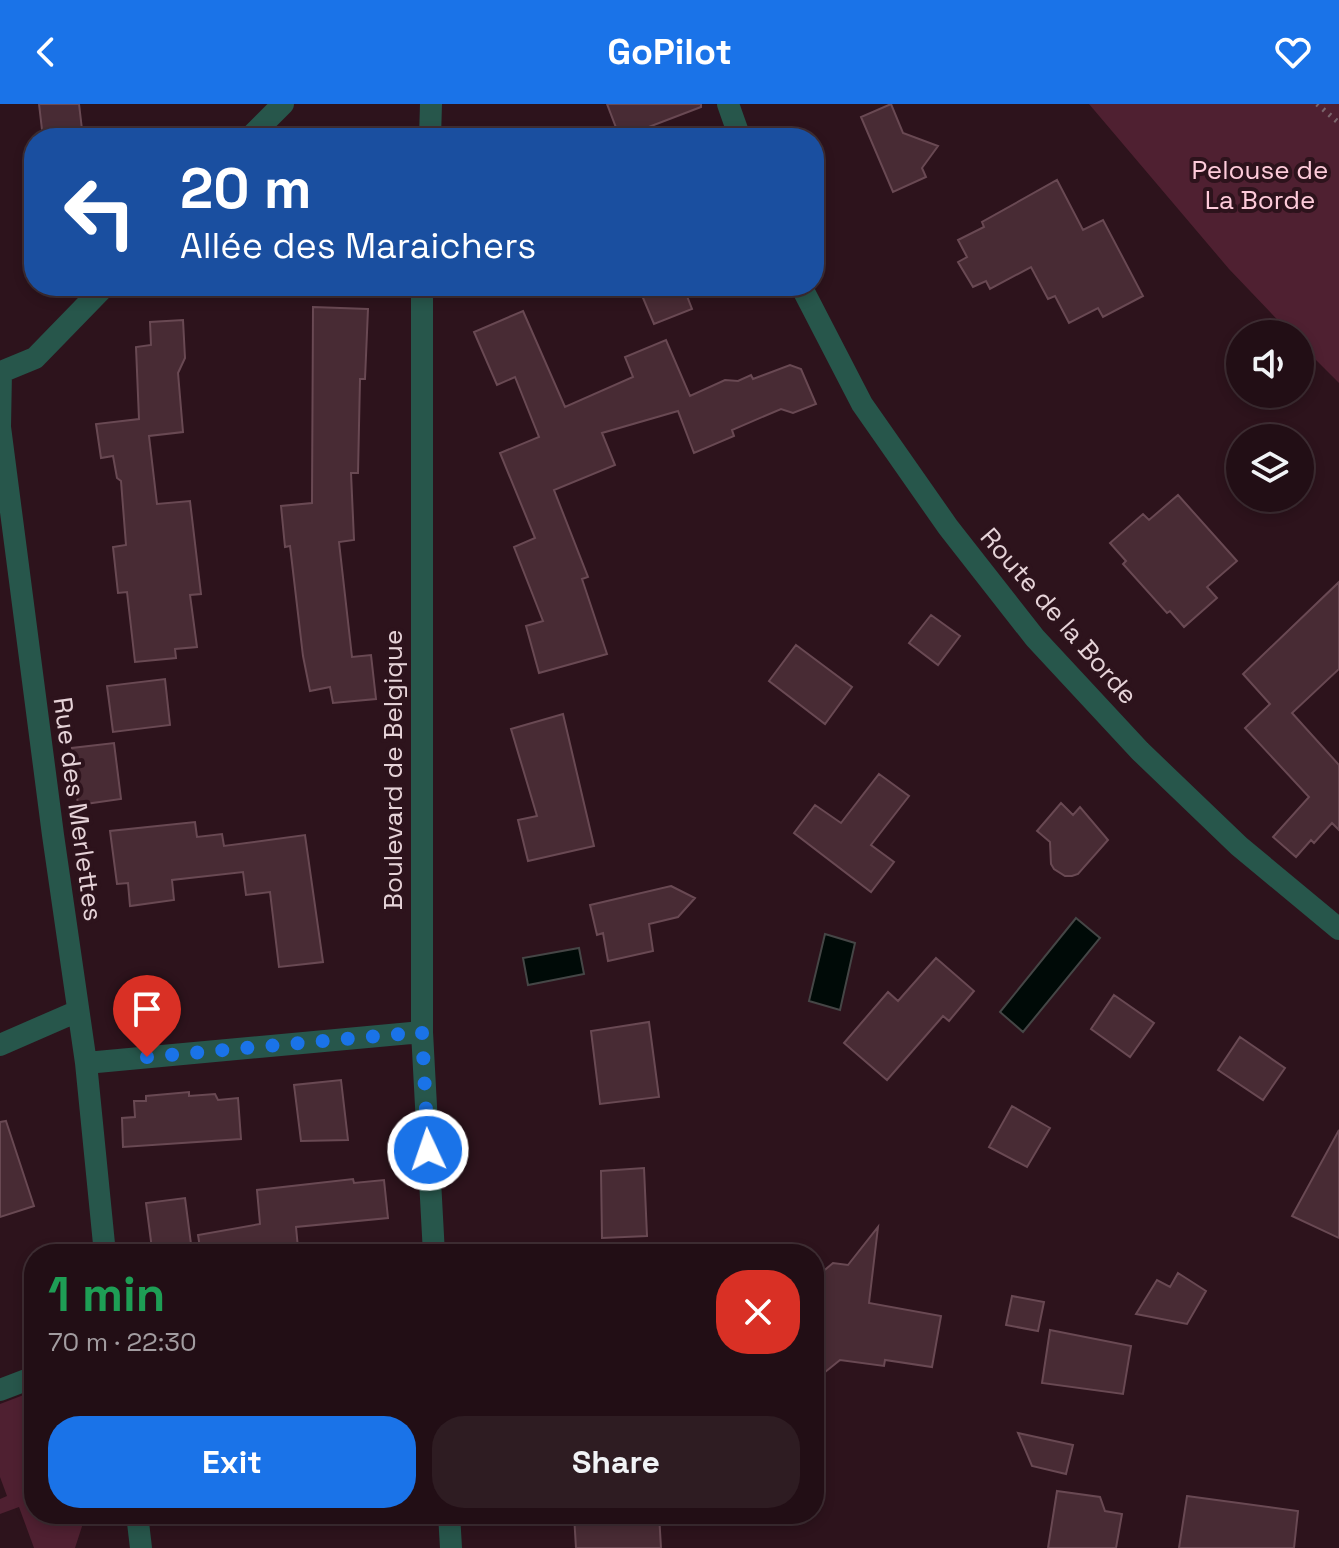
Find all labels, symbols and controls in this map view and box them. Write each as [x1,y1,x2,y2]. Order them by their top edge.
text: GoPilot [607,29,732,75]
icon: back [24,30,68,74]
icon: heart [1271,30,1315,74]
text: 20 m [180,153,312,224]
park label: Pelouse de La Borde [1192,153,1328,217]
icon: left [48,160,152,264]
text: Allée des Maraichers [180,223,536,269]
map controls [1226,320,1314,512]
button: sound [1226,320,1314,408]
button: layers [1226,424,1314,512]
street label: Route de la Borde [973,521,1145,711]
street label: Boulevard de Belgique [376,630,410,910]
street label: Rue des Merlettes [45,695,111,923]
pin [113,975,181,1057]
icon: arrive [125,987,169,1031]
position arrow [386,1108,470,1192]
text: 1 min [48,1264,165,1325]
button: close [716,1270,800,1354]
text: 70 m · 22:30 [48,1325,197,1359]
button: Exit [48,1416,416,1508]
button: Share [432,1416,800,1508]

